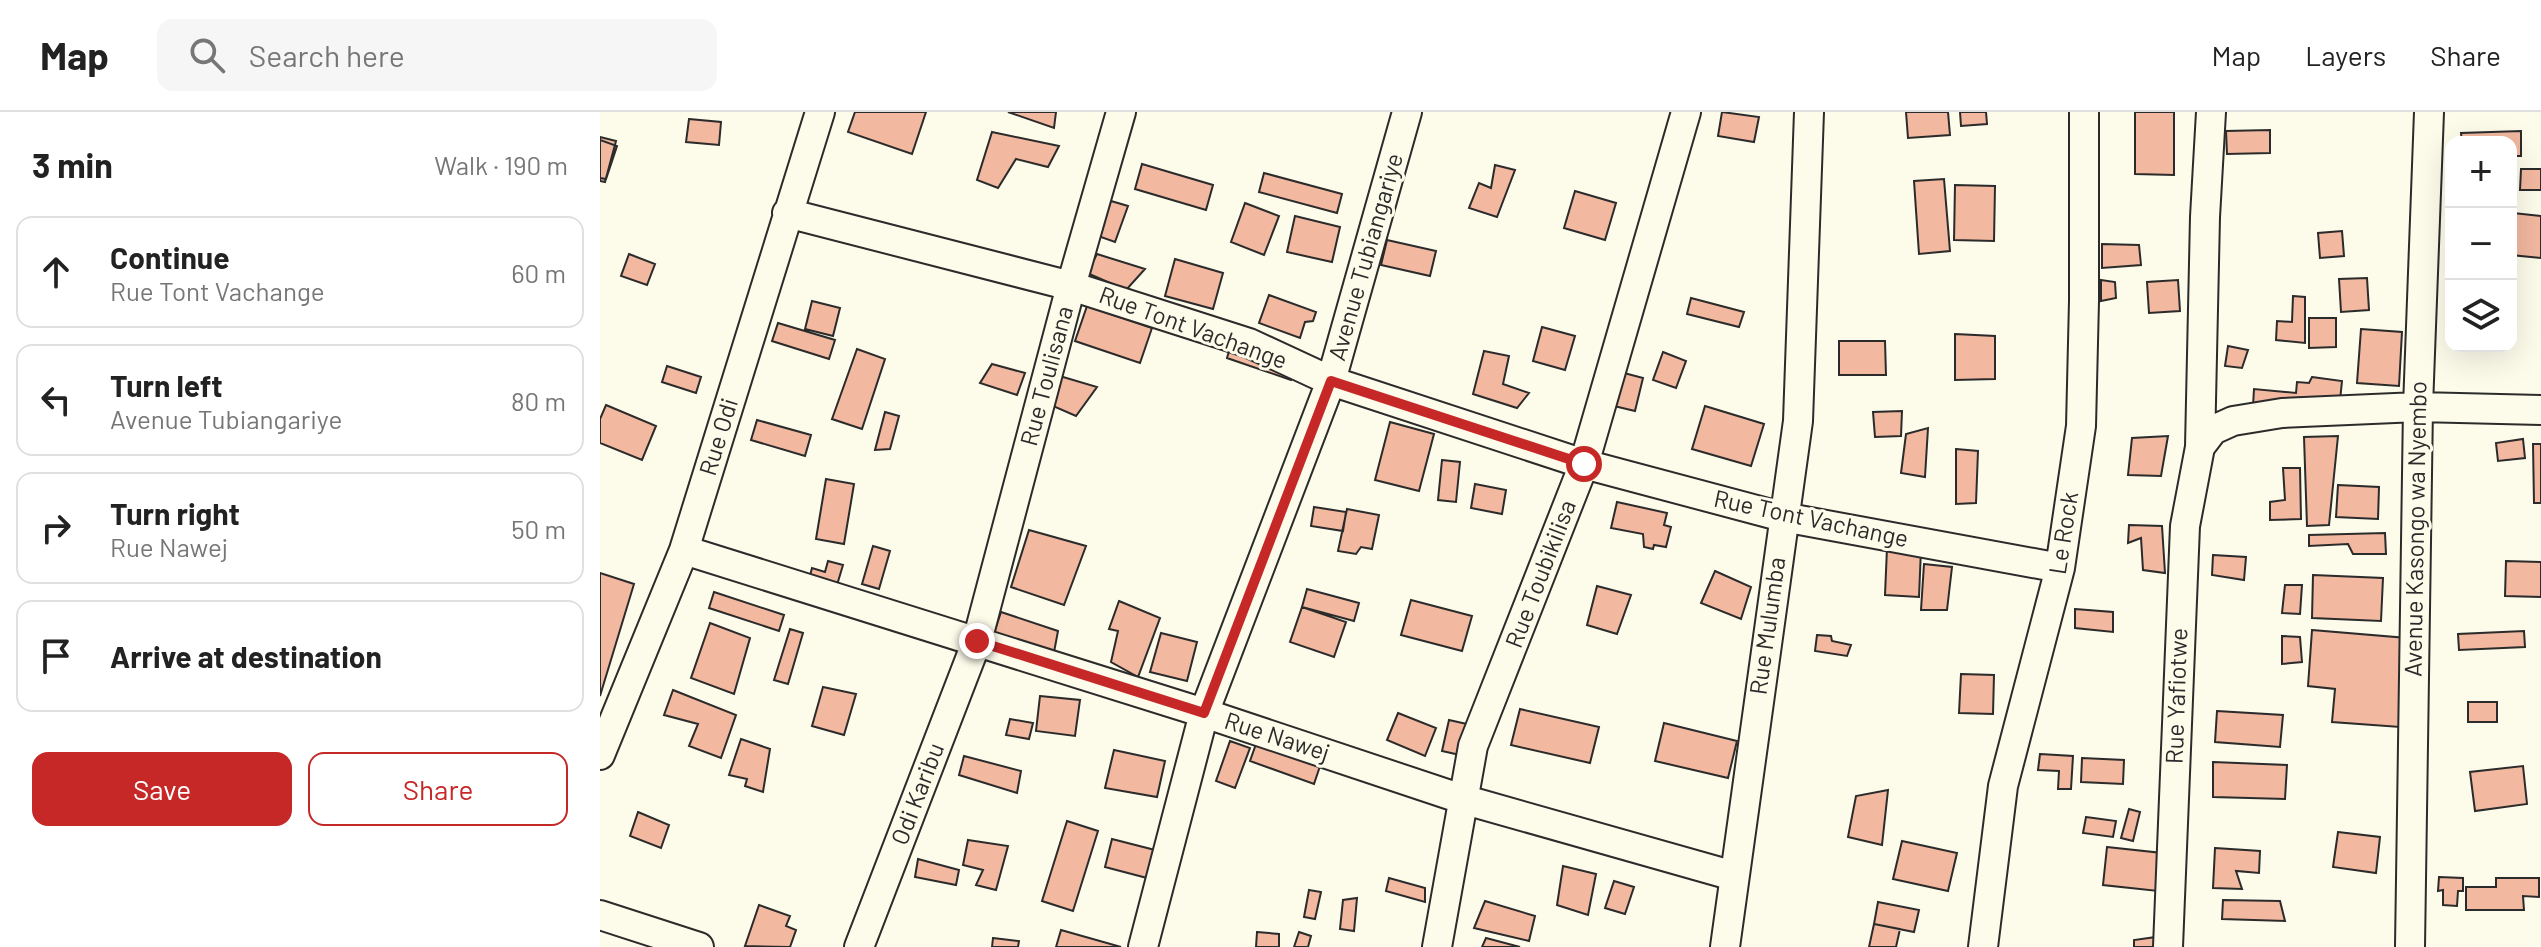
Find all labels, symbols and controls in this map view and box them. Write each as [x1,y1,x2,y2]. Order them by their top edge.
search box [157,19,717,91]
text: Map [40,32,109,78]
icon: search [185,33,229,77]
text: Search here [249,37,405,73]
text: Map [2211,38,2261,72]
text: Layers [2305,38,2386,72]
text: Share [2430,38,2501,72]
map controls [2445,136,2517,352]
button: + [2445,136,2517,208]
text: 3 min [32,144,113,185]
text: Walk · 190 m [434,149,568,180]
street label: Avenue Tubiangariye [1321,150,1408,364]
button: − [2445,208,2517,280]
text: Continue [110,239,230,275]
icon: ahead [34,250,78,294]
text: 60 m [511,257,566,288]
text: Rue Tont Vachange [110,275,325,306]
street label: Rue Tont Vachange [1095,279,1292,374]
button: layers [2445,280,2517,352]
street label: Rue Toulisana [1013,302,1078,449]
text: Turn left [110,367,223,403]
icon: left [34,378,78,422]
street label: Avenue Kasongo wa Nyembo [2397,381,2432,677]
text: 80 m [511,385,566,416]
street label: Rue Odi [692,394,743,479]
text: Avenue Tubiangariye [110,403,342,434]
route start [1566,446,1602,482]
street label: Rue Tont Vachange [1711,483,1911,552]
street label: Le Rock [2042,489,2083,576]
text: Turn right [110,495,240,531]
street label: Rue Toubikilisa [1498,495,1581,651]
icon: right [34,506,78,550]
text: 50 m [511,513,566,544]
text: Rue Nawej [110,531,228,562]
street label: Rue Mulumba [1743,555,1791,697]
route end [959,623,995,659]
street label: Rue Yafiotwe [2159,627,2192,764]
icon: arrive [34,634,78,678]
text: Arrive at destination [110,638,382,674]
street label: Rue Nawej [1221,705,1334,766]
street label: Odi Karibu [884,738,949,848]
button: Save [32,752,292,826]
button: Share [308,752,568,826]

